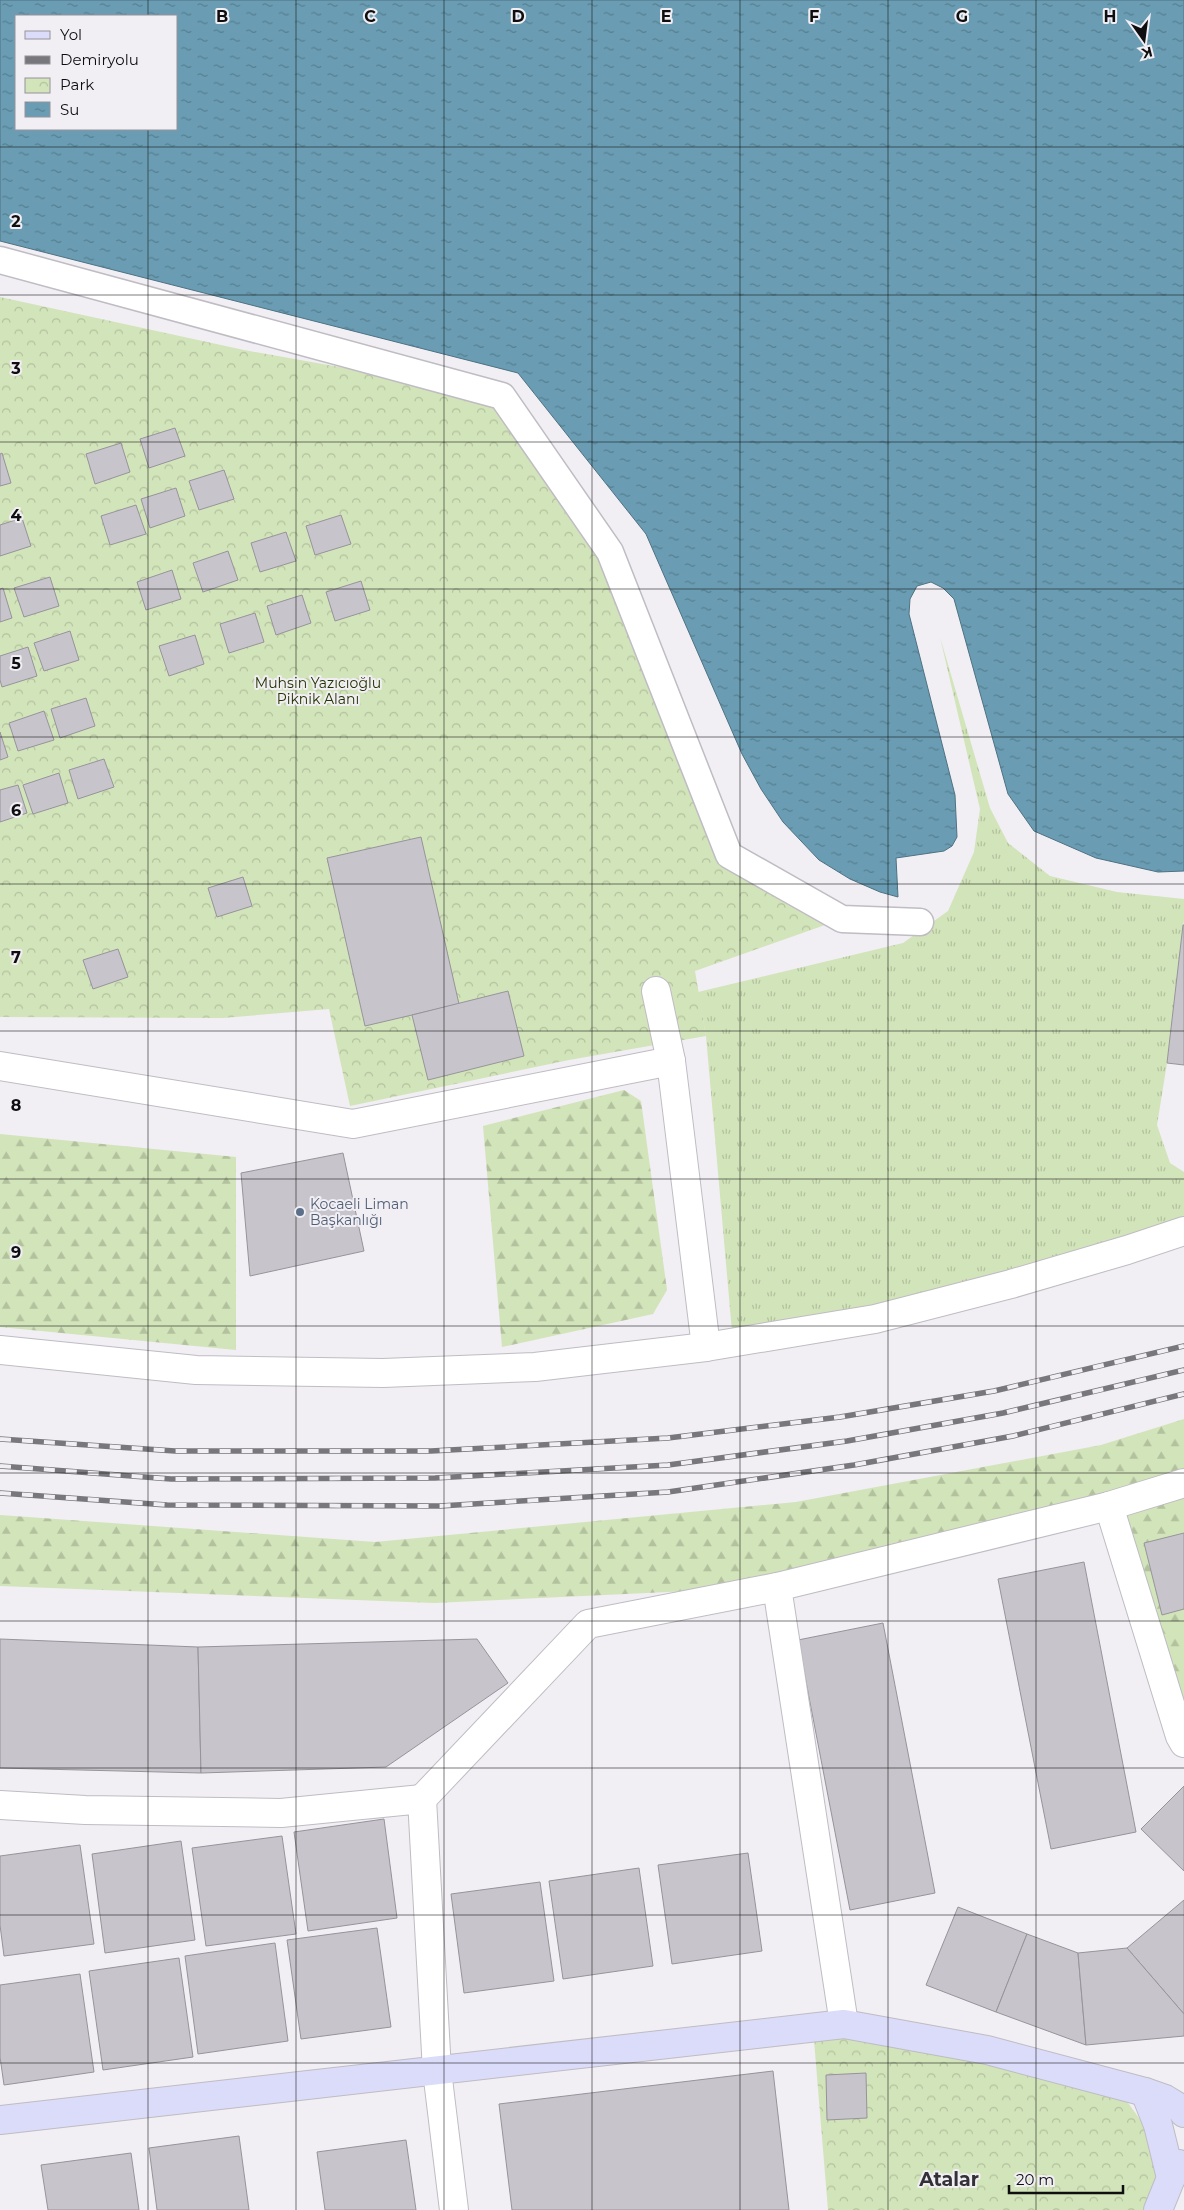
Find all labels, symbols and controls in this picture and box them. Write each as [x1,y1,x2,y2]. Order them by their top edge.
text: B [216,7,228,26]
text: C [364,7,376,26]
text: D [511,7,525,26]
text: E [661,7,671,26]
text: F [809,7,819,26]
text: G [956,7,968,26]
text: H [1104,7,1116,26]
legend [15,15,178,130]
north arrow [1119,15,1169,65]
text: Yol [60,25,82,44]
text: K [1139,43,1154,63]
text: Demiryolu [60,50,139,69]
text: Park [60,75,94,94]
text: Su [60,100,79,119]
text: 2 [11,212,21,231]
text: 3 [10,359,21,378]
text: 4 [10,506,22,525]
text: 5 [11,654,21,673]
park label: Muhsin Yazıcıoğlu Piknik Alanı [255,674,381,708]
text: 6 [11,801,21,820]
text: 7 [11,948,21,967]
text: 8 [11,1096,21,1115]
place label: Kocaeli Liman Başkanlığı [310,1195,409,1229]
marker: Kocaeli Liman Başkanlığı [294,1206,306,1218]
text: 9 [11,1243,21,1262]
scale bar [1009,2162,1123,2194]
district label: Atalar [918,2168,979,2191]
text: 20 m [1016,2170,1054,2189]

